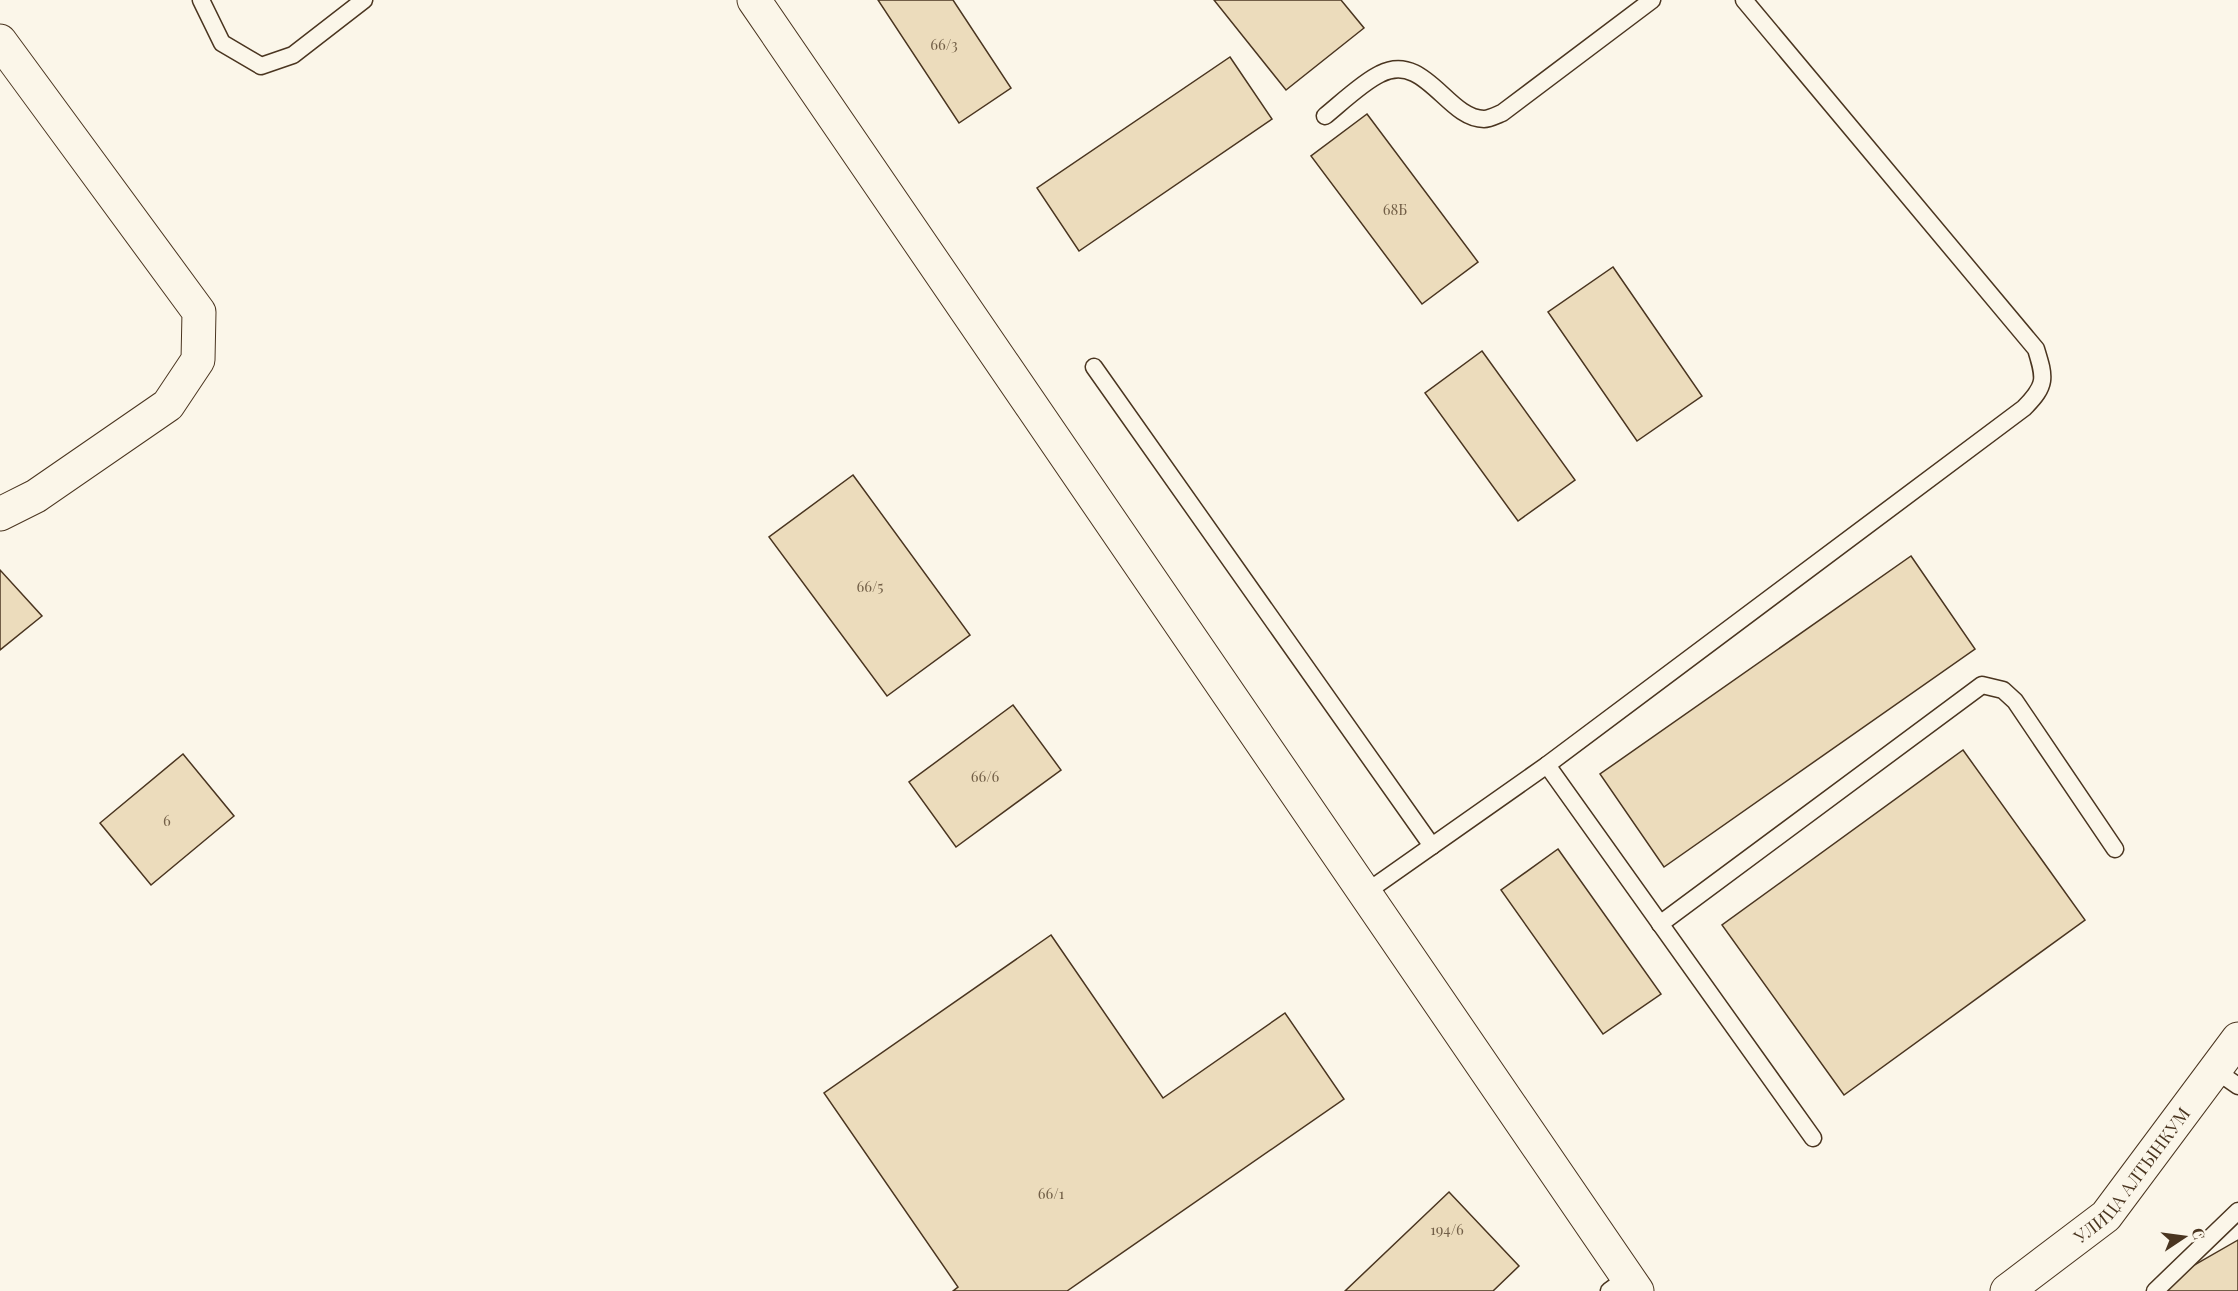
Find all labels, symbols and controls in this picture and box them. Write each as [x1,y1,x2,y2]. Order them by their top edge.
house number: 66/3 [930,34,958,54]
house number: 68Б [1383,199,1407,219]
house number: 66/5 [856,576,884,596]
house number: 66/6 [971,766,1000,786]
house number: 6 [163,810,171,830]
street label: УЛИЦА АЛТЫНКУМ [2068,1102,2195,1249]
house number: 66/1 [1038,1183,1065,1203]
north arrow [2154,1207,2214,1267]
house number: 194/6 [1430,1219,1464,1239]
text: С [2188,1226,2211,1241]

